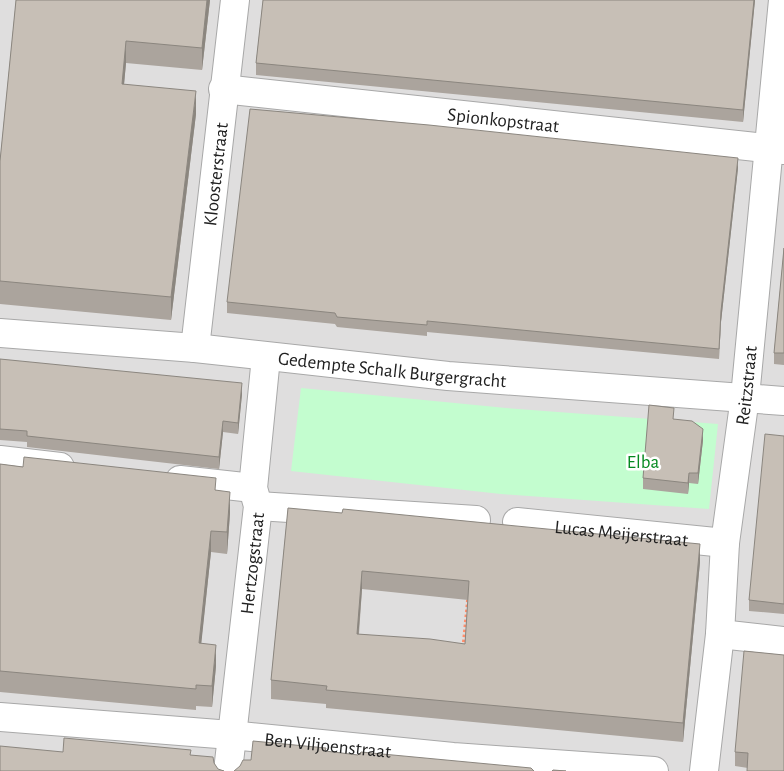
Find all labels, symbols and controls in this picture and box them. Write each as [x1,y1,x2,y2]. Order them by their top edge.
street label: Spionkopstraat [446,105,560,136]
street label: Kloosterstraat [201,121,232,227]
street label: Reitzstraat [733,345,761,427]
street label: Gedempte Schalk Burgergracht [277,349,507,391]
park label: Elba [627,453,659,472]
street label: Hertzogstraat [238,512,268,615]
street label: Lucas Meijerstraat [554,518,689,550]
street label: Ben Viljoenstraat [263,730,392,762]

